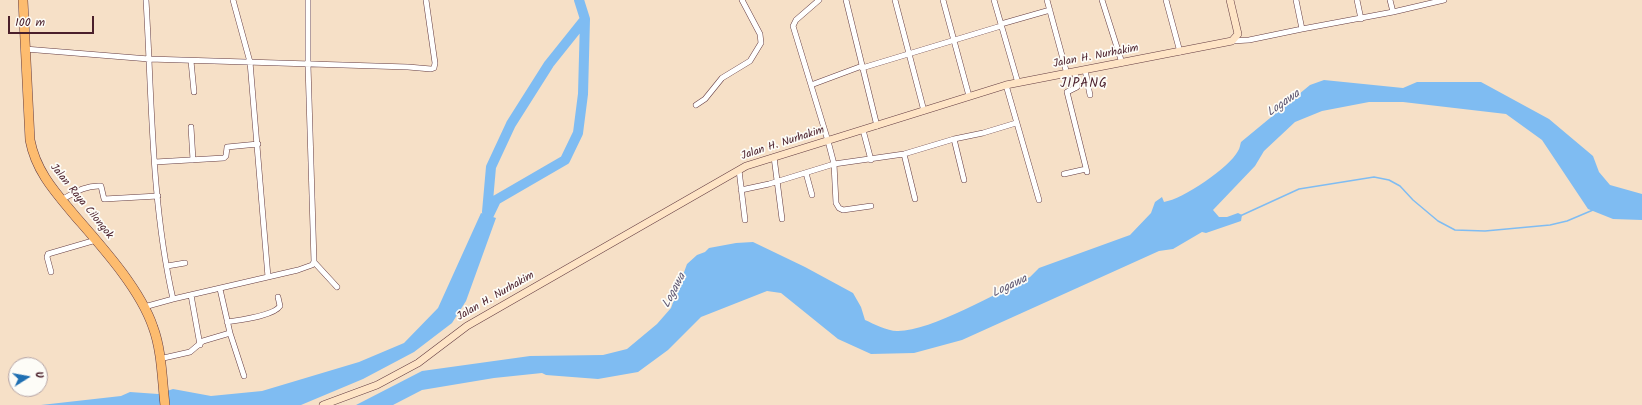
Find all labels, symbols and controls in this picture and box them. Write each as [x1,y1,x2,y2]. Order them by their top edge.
scale bar [10,8,96,34]
text: 100 m [15,13,45,32]
street label: Jalan H. Nurhakim [1052,42,1140,72]
district label: JIPANG [1060,77,1108,93]
water label: Logawa [1265,87,1303,121]
street label: Jalan H. Nurhakim [740,124,826,164]
street label: Jalan Raya Cilongok [47,162,115,242]
street label: Jalan H. Nurhakim [455,270,537,324]
water label: Logawa [660,271,690,311]
water label: Logawa [990,273,1030,301]
north arrow [8,357,48,397]
text: U [29,370,48,380]

